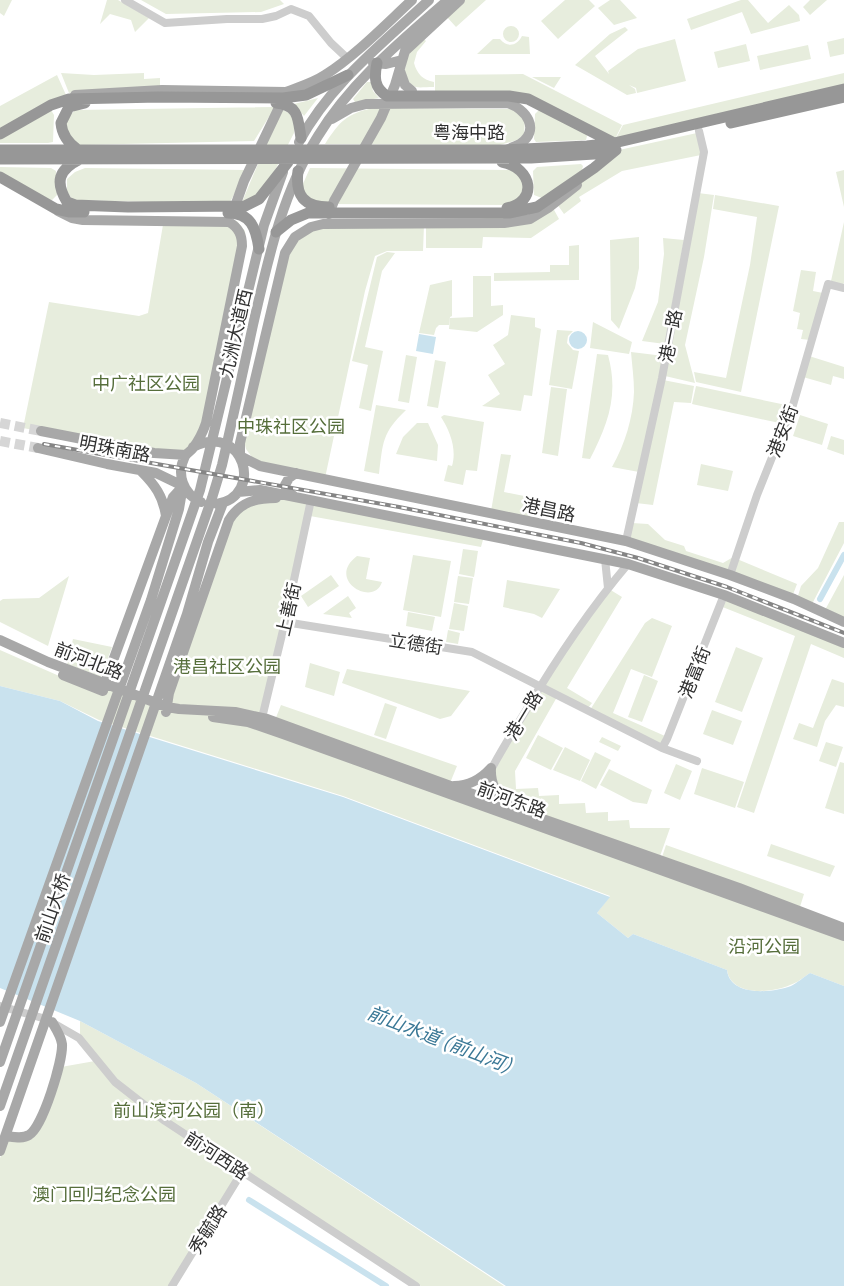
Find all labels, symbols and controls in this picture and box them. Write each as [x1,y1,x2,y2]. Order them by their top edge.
street label: 粤海中路 [433,120,505,144]
street label: 九洲大道西 [213,286,257,380]
street label: 港一路 [653,307,687,365]
park label: 中广社区公园 [92,371,200,395]
street label: 港安街 [761,401,803,461]
park label: 中珠社区公园 [237,414,345,438]
street label: 明珠南路 [77,429,153,467]
street label: 港昌路 [520,492,578,526]
street label: 上善街 [270,580,306,638]
street label: 立德街 [387,627,445,659]
street label: 前河北路 [51,636,127,684]
street label: 港富街 [673,642,715,702]
park label: 港昌社区公园 [173,654,281,678]
street label: 港一路 [499,686,547,744]
street label: 前河东路 [474,775,550,823]
street label: 前山大桥 [29,870,75,946]
park label: 沿河公园 [728,934,800,958]
water label: 前山水道 (前山河) [364,999,516,1079]
park label: 前山滨河公园（南） [113,1098,275,1122]
street label: 前河西路 [180,1125,254,1185]
park label: 澳门回归纪念公园 [32,1182,176,1206]
street label: 秀毓路 [183,1200,231,1258]

